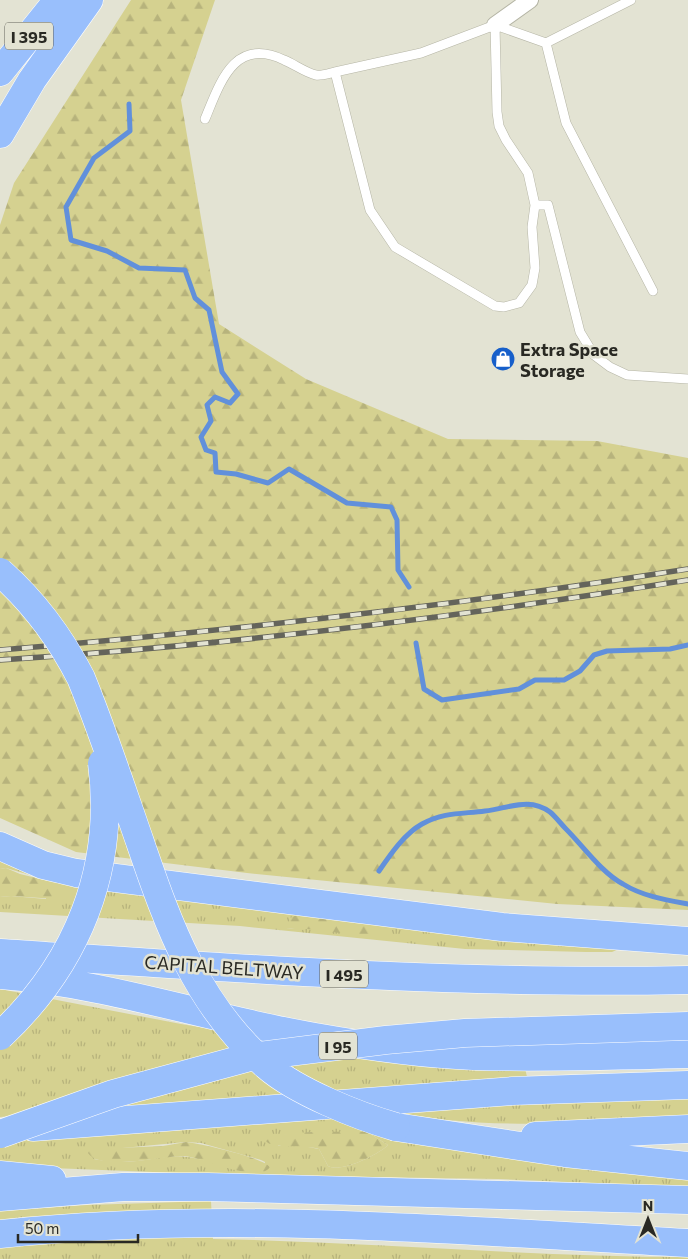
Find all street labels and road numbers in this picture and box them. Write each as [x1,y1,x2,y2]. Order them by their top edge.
road number: I 395 [5,22,53,50]
street label: CAPITAL BELTWAY [144,950,304,984]
road number: I 495 [320,961,368,988]
road number: I 95 [319,1032,357,1060]

